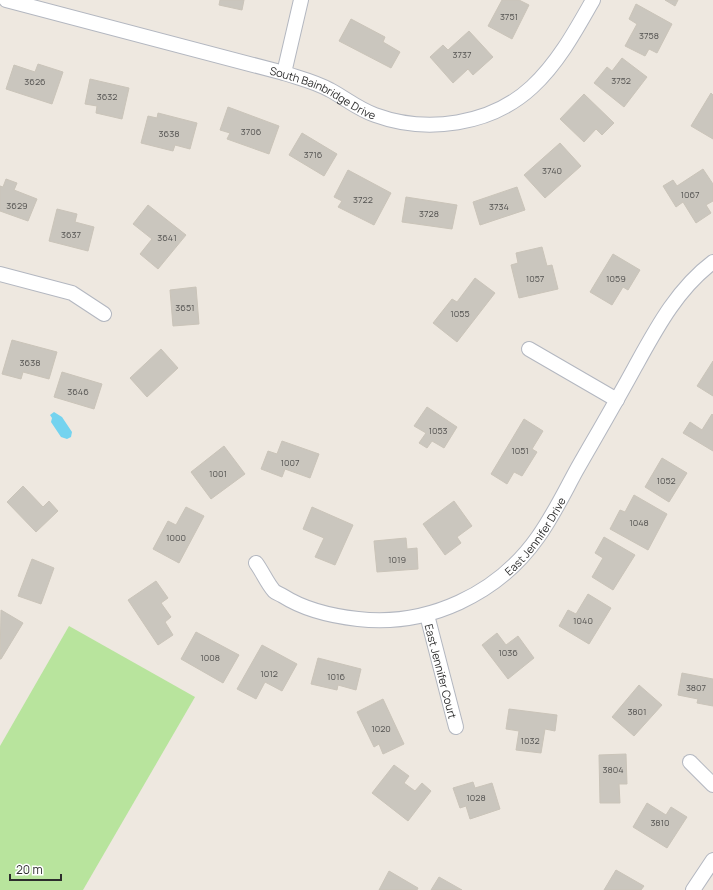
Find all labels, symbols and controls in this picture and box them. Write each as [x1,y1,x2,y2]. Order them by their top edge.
house number: 3751 [500,10,518,23]
house number: 3758 [639,29,659,42]
house number: 3737 [453,48,472,61]
street label: South Bainbridge Drive [268,62,379,122]
house number: 3752 [611,74,631,87]
house number: 3626 [24,75,46,88]
house number: 3632 [97,90,117,103]
house number: 3706 [241,125,262,138]
house number: 3638 [159,127,179,140]
house number: 3716 [304,148,323,161]
house number: 3740 [542,164,562,177]
house number: 1067 [680,188,700,201]
house number: 3722 [353,193,373,206]
house number: 3629 [6,199,28,212]
house number: 3734 [489,200,509,213]
house number: 3728 [419,207,439,220]
house number: 3637 [61,228,82,241]
house number: 3641 [157,231,177,244]
house number: 1057 [526,272,545,285]
house number: 1059 [606,272,626,285]
house number: 3651 [175,301,195,314]
house number: 1055 [450,307,470,320]
house number: 3638 [20,356,40,369]
house number: 3646 [67,385,89,398]
house number: 1053 [428,424,448,437]
house number: 1051 [511,444,529,457]
house number: 1007 [280,456,300,469]
house number: 1001 [209,467,227,480]
house number: 1052 [656,474,676,487]
street label: East Jennifer Drive [501,494,569,578]
house number: 1048 [629,516,649,529]
house number: 1000 [166,531,186,544]
house number: 1019 [388,553,406,566]
house number: 1040 [573,614,593,627]
street label: East Jennifer Court [422,622,461,720]
house number: 1036 [498,646,518,659]
house number: 1008 [200,651,220,664]
house number: 1012 [260,667,278,680]
house number: 1016 [327,670,345,683]
house number: 3807 [686,681,707,694]
house number: 3801 [627,705,647,718]
house number: 1020 [371,722,391,735]
house number: 1032 [520,734,540,747]
house number: 3804 [603,763,624,776]
house number: 1028 [466,791,486,804]
house number: 3810 [650,816,670,829]
scale bar [10,856,61,882]
text: 20 m [16,861,43,878]

